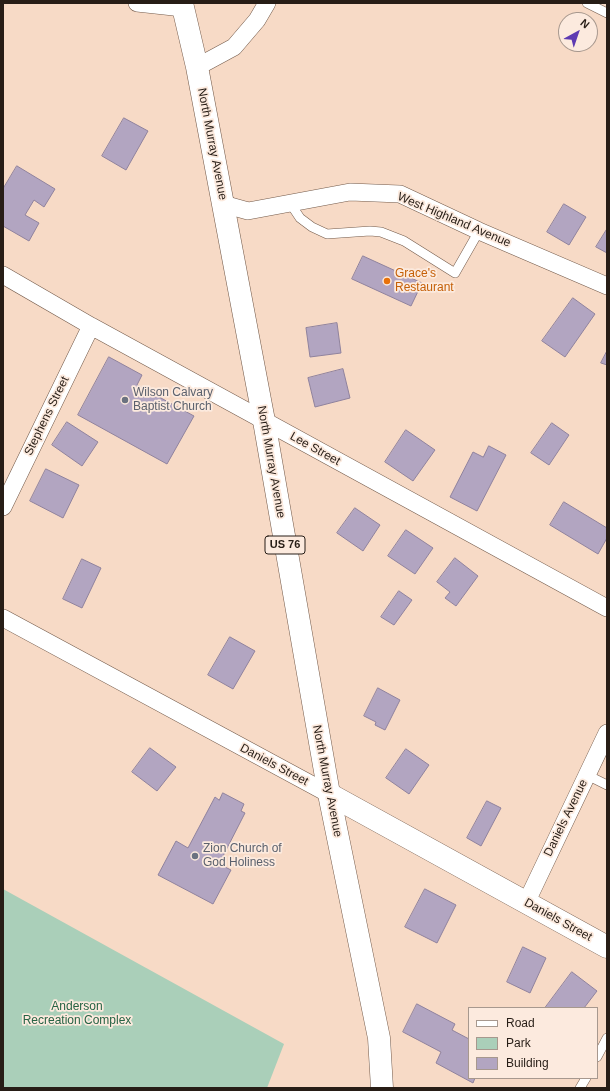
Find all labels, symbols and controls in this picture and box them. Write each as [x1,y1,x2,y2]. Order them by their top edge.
north arrow [558,12,598,52]
text: N [578,16,592,31]
street label: North Murray Avenue [194,87,230,201]
street label: West Highland Avenue [395,190,513,250]
place label: Grace's Restaurant [395,267,454,295]
marker: Grace's Restaurant [382,276,392,286]
street label: Stephens Street [22,374,72,458]
place label: Wilson Calvary Baptist Church [133,386,213,414]
marker: Wilson Calvary Baptist Church [120,395,130,405]
street label: North Murray Avenue [254,405,288,519]
street label: Lee Street [287,429,343,469]
road number: US 76 [265,536,305,554]
street label: North Murray Avenue [309,724,345,838]
street label: Daniels Street [237,741,311,789]
street label: Daniels Avenue [541,777,591,859]
place label: Zion Church of God Holiness [203,842,282,870]
marker: Zion Church of God Holiness [190,851,200,861]
street label: Daniels Street [522,895,594,945]
park label: Anderson Recreation Complex [23,1000,131,1028]
legend [468,1007,598,1079]
text: Road [506,1016,535,1030]
text: Park [506,1036,531,1050]
text: Building [506,1056,549,1070]

